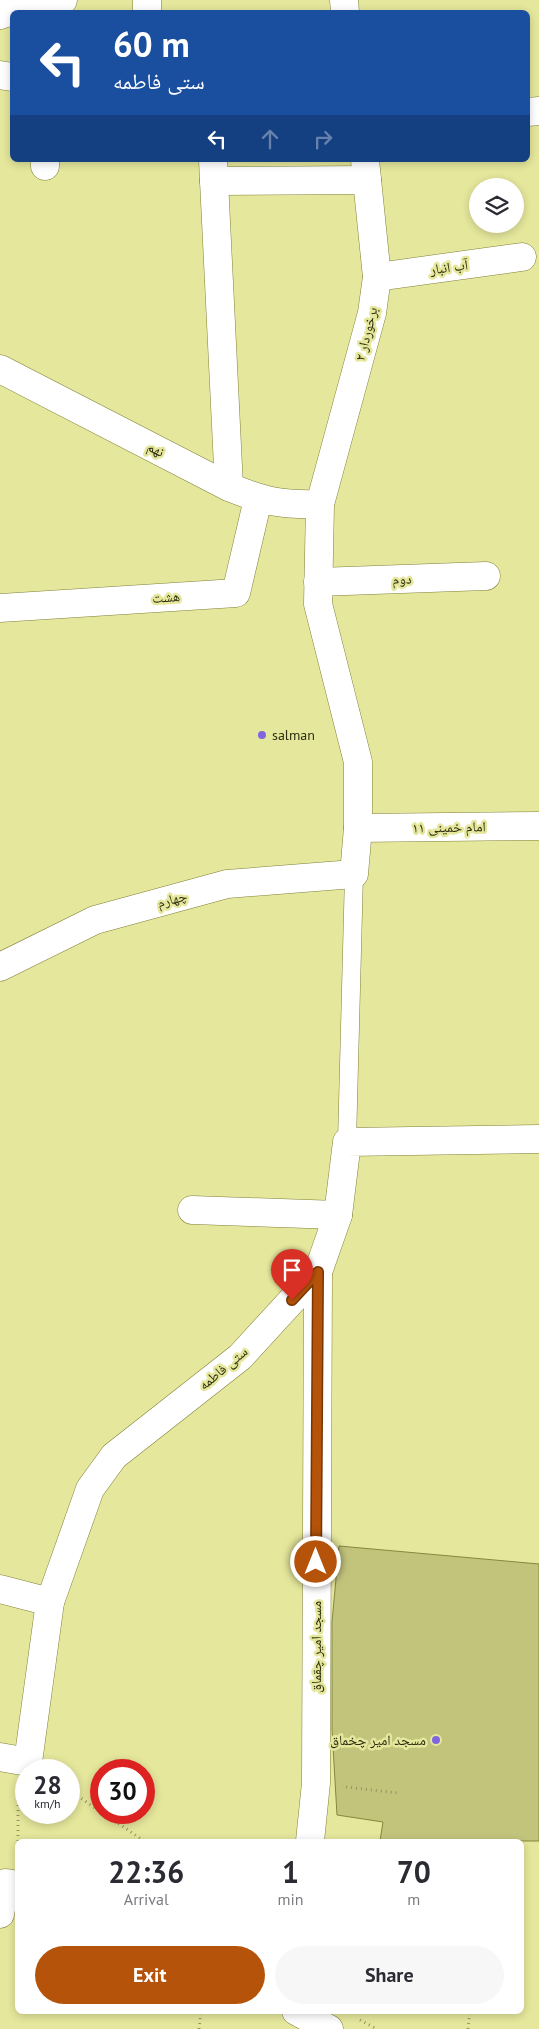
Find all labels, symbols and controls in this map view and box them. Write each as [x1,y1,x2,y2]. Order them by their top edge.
text: 60 m [113,21,190,67]
icon: left [30,30,95,95]
text: ستی فاطمه [113,67,205,95]
icon: left [203,125,231,153]
icon: ahead [256,125,284,153]
icon: right [309,125,337,153]
map controls [469,178,524,233]
button: layers [469,178,524,233]
street label: آب انبار [428,255,470,279]
street label: برخوردار ۲ [351,305,381,363]
street label: نهم [144,437,168,462]
street label: دوم [392,570,412,589]
street label: هشت [151,587,181,607]
place label: salman [272,726,315,744]
marker: salman [256,729,268,741]
street label: امام خمینی ۱۱ [412,817,486,838]
street label: چهارم [155,886,189,913]
pin [271,1249,313,1300]
icon: arrive [278,1256,306,1284]
street label: ستی فاطمه [195,1342,251,1394]
position arrow [289,1535,341,1587]
street label: مسجد امیر چقماق [307,1601,325,1693]
place label: مسجد امیر چخماق [330,1731,426,1749]
marker: مسجد امیر چخماق [430,1734,442,1746]
speed limit sign: 30 [90,1759,155,1824]
text: 28 [33,1769,62,1801]
text: km/h [34,1796,61,1811]
text: 22:36 [108,1852,184,1891]
text: 1 [282,1852,299,1891]
text: 70 [397,1852,431,1891]
text: Arrival [124,1889,169,1909]
text: min [278,1889,304,1909]
text: m [407,1889,420,1909]
button: Exit [35,1946,265,2004]
button: Share [275,1946,504,2004]

